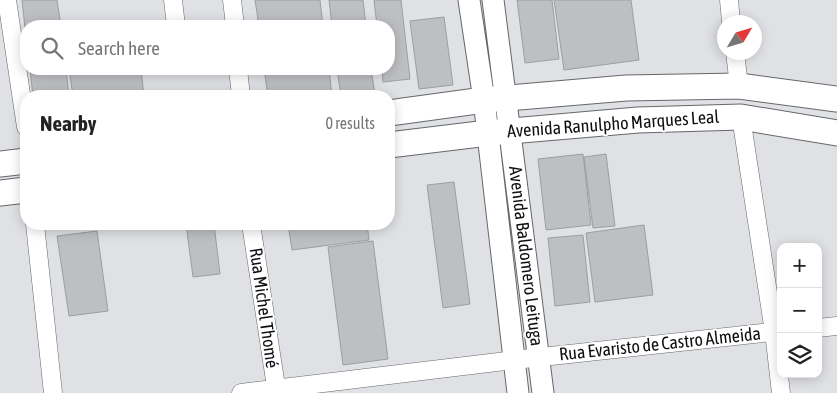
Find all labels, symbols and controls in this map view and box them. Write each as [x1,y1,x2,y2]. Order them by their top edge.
north arrow [717,15,762,60]
search box [20,20,395,75]
icon: search [38,34,66,62]
text: Search here [78,37,160,59]
street label: Avenida Ranulpho Marques Leal [506,106,720,141]
text: Nearby [40,111,96,135]
text: 0 results [325,114,375,132]
street label: Avenida Baldomero Leituga [505,165,548,347]
map controls [777,243,822,378]
button: + [777,243,822,288]
street label: Rua Michel Thomé [246,246,283,370]
button: − [777,288,822,333]
street label: Rua Evaristo de Castro Almeida [558,322,762,365]
button: layers [777,333,822,378]

